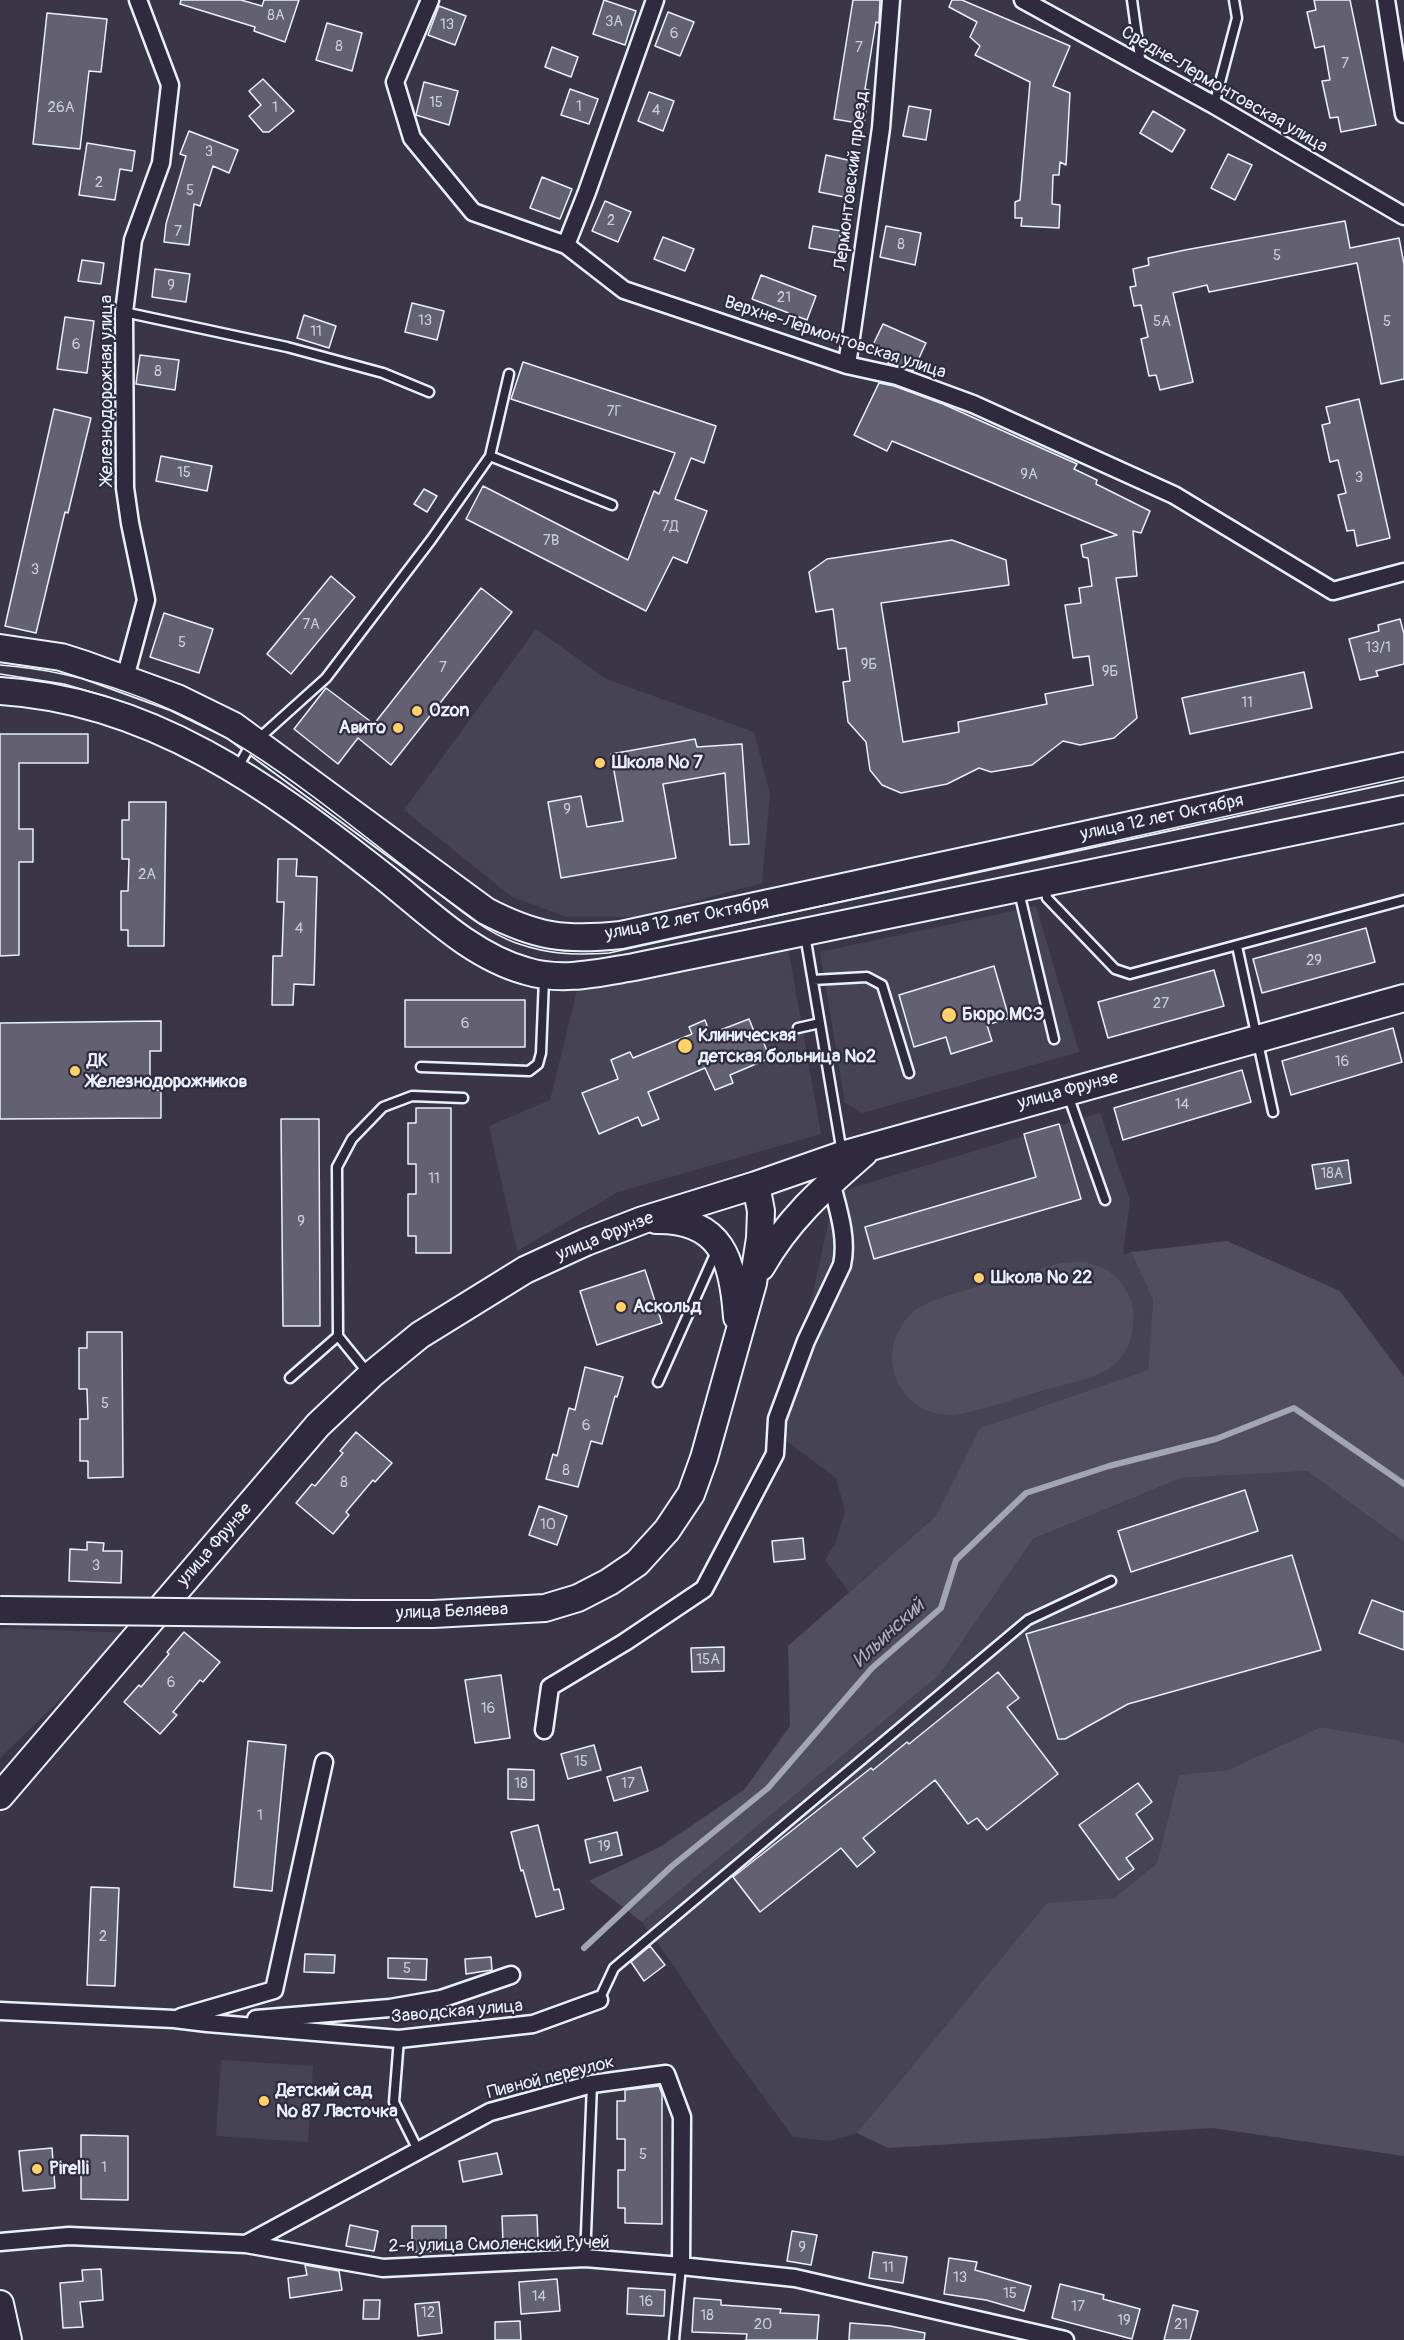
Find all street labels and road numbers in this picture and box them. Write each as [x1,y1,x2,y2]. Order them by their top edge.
street label: Средне-Лермонтовская улица [1117,22,1331,158]
street label: Лермонтовский проезд [830,90,874,272]
street label: Верхне-Лермонтовская улица [721,292,949,384]
street label: Железнодорожная улица [96,295,118,485]
street label: улица 12 лет Октября [1078,790,1246,846]
street label: улица 12 лет Октября [603,893,771,945]
street label: улица Фрунзе [1015,1067,1121,1115]
street label: улица Фрунзе [553,1208,657,1266]
street label: улица Фрунзе [173,1499,257,1591]
street label: улица Беляева [395,1599,509,1625]
street label: Заводская улица [390,1995,524,2029]
street label: Пивной переулок [485,2052,617,2104]
street label: 2-я улица Смоленский Ручей [388,2232,610,2258]

